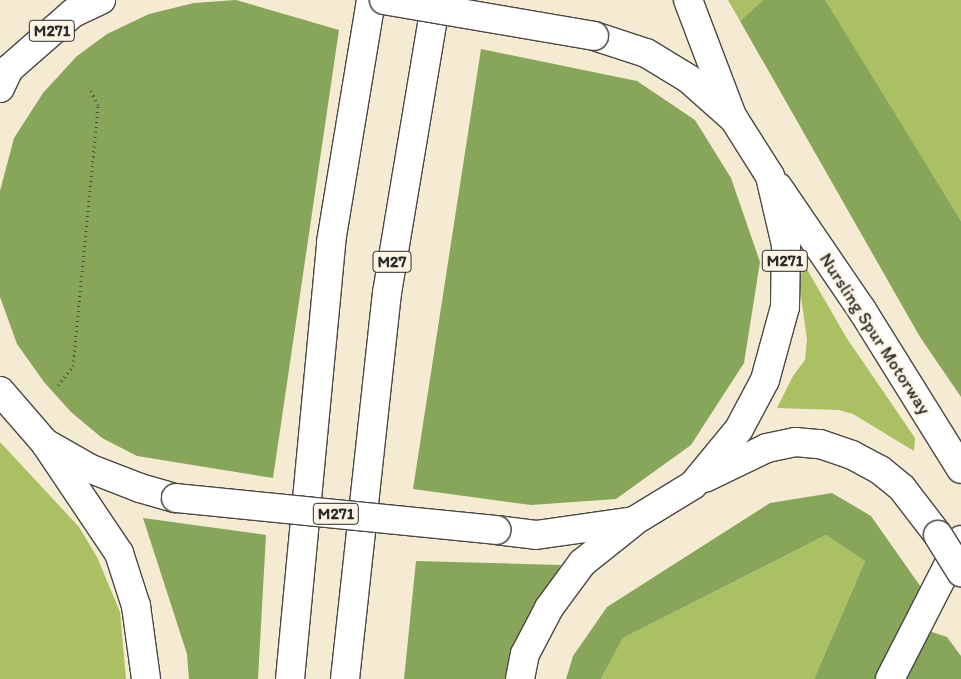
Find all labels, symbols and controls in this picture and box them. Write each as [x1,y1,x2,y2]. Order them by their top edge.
road number: M271 [28,18,76,44]
road number: M27 [372,248,412,276]
road number: M271 [761,248,809,274]
street label: Nursling Spur Motorway [815,250,935,418]
road number: M271 [312,500,360,528]

